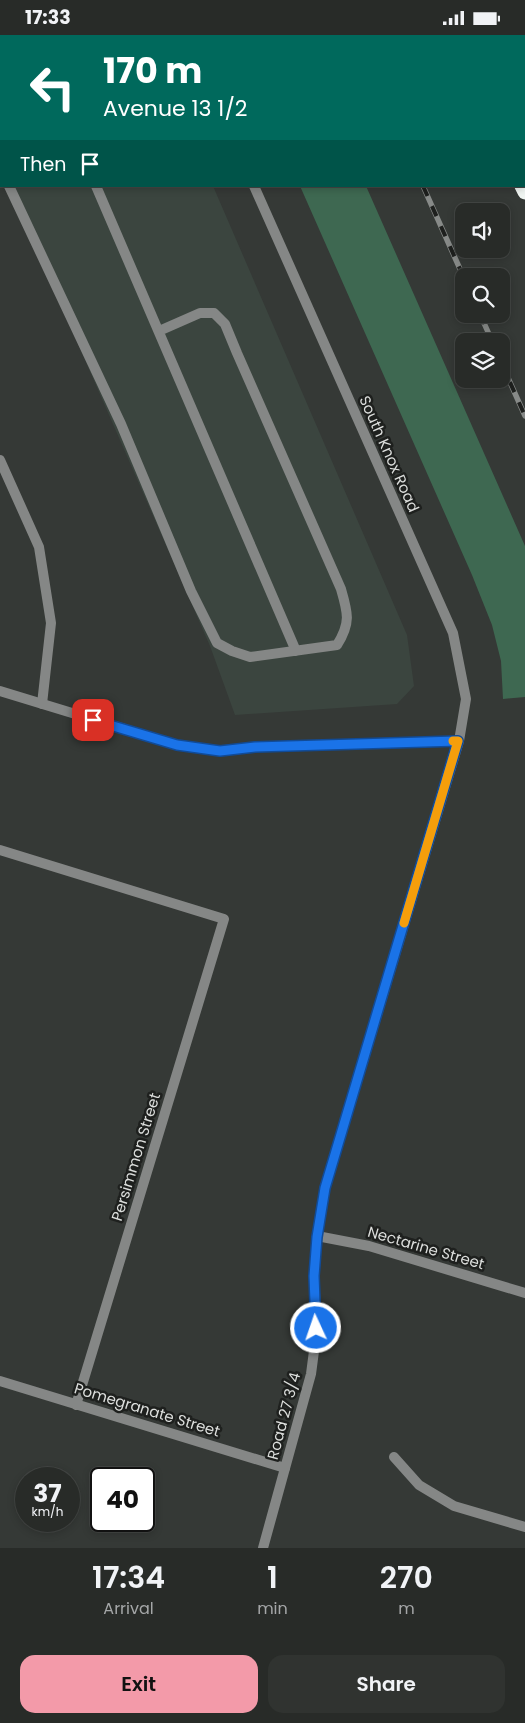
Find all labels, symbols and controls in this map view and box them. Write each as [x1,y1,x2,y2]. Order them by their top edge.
text: 17:33 [25,4,71,31]
text: 170 m [103,46,202,95]
icon: left [20,55,85,120]
text: Avenue 13 1/2 [103,93,248,124]
icon: arrive [76,150,104,178]
text: Then [20,151,66,178]
map controls [455,203,510,388]
button: sound [455,203,510,258]
button: search [455,268,510,323]
button: layers [455,333,510,388]
street label: South Knox Road [354,392,425,515]
pin [72,699,114,741]
icon: arrive [79,706,107,734]
street label: Persimmon Street [106,1090,165,1224]
street label: Nectarine Street [365,1221,487,1274]
position arrow [289,1301,341,1353]
street label: Road 27 3/4 [262,1370,305,1462]
street label: Pomegranate Street [72,1377,223,1442]
speed limit sign: 40 [90,1467,155,1532]
text: 37 [33,1476,62,1511]
text: km/h [32,1503,63,1520]
text: 17:34 [92,1556,165,1599]
text: 1 [267,1556,278,1599]
text: 270 [380,1556,433,1599]
text: Arrival [103,1597,154,1620]
text: min [257,1597,288,1620]
text: m [398,1597,415,1620]
button: Exit [20,1655,258,1713]
button: Share [268,1655,505,1713]

